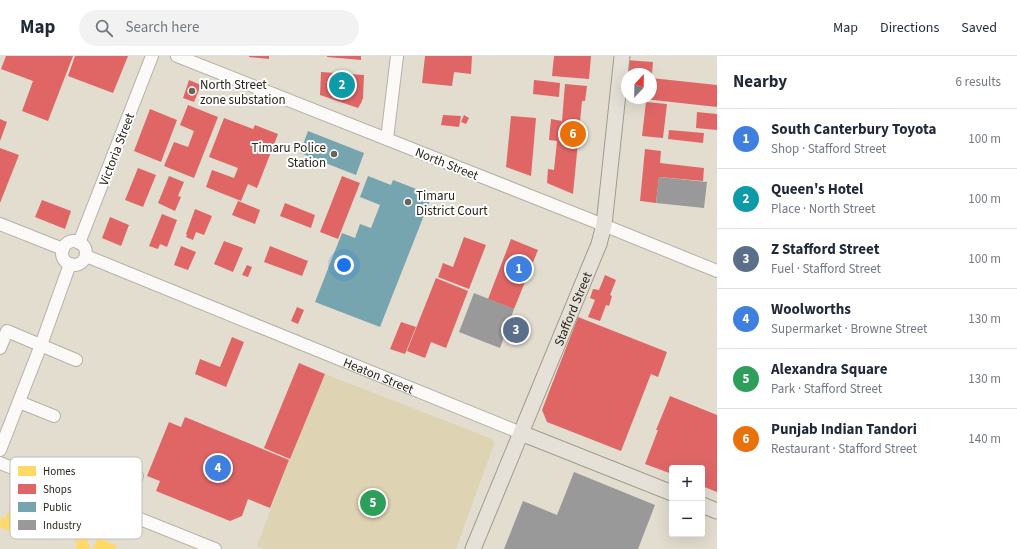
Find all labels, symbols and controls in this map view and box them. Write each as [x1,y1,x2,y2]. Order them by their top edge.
search box [79,10,359,46]
text: Map [20,14,55,41]
icon: search [93,17,115,39]
text: Search here [125,17,199,38]
text: Map [833,18,858,38]
text: Directions [880,18,939,38]
text: Saved [961,18,997,38]
north arrow [621,68,657,104]
pin: 2 [329,70,355,100]
text: Nearby [733,70,787,94]
text: 6 results [956,73,1001,91]
place label: North Street zone substation [200,76,286,109]
marker: North Street zone substation [187,86,197,96]
street label: Victoria Street [95,110,139,188]
pin: 6 [560,119,586,149]
text: South Canterbury Toyota [771,119,936,140]
text: 1 [743,130,749,148]
text: 100 m [968,130,1001,148]
place label: Timaru Police Station [252,139,326,172]
text: Shop · Stafford Street [771,140,886,158]
street label: North Street [412,143,481,185]
marker: Timaru Police Station [329,149,339,159]
text: Queen's Hotel [771,179,863,200]
place label: Timaru District Court [416,187,488,220]
text: 2 [743,190,749,208]
text: 100 m [968,190,1001,208]
marker: Timaru District Court [403,197,413,207]
text: Place · North Street [771,200,875,218]
text: Z Stafford Street [771,239,879,260]
text: 3 [743,250,749,268]
text: 100 m [968,250,1001,268]
pin: 1 [506,254,532,284]
your location [334,255,354,275]
text: Fuel · Stafford Street [771,260,881,278]
street label: Stafford Street [550,269,597,349]
text: Woolworths [771,299,851,320]
text: 4 [743,310,749,328]
text: 130 m [968,310,1001,328]
pin: 3 [503,315,529,345]
text: Supermarket · Browne Street [771,320,927,338]
street label: Heaton Street [340,354,417,399]
text: Alexandra Square [771,359,887,380]
text: 5 [743,370,749,388]
text: 130 m [968,370,1001,388]
text: Park · Stafford Street [771,380,882,398]
text: Punjab Indian Tandori [771,419,917,440]
text: 6 [743,430,749,448]
text: 140 m [968,430,1001,448]
text: Restaurant · Stafford Street [771,440,917,458]
pin: 4 [205,453,231,483]
legend [10,457,142,539]
text: Homes [43,464,76,479]
map controls [669,465,705,537]
button: + [669,465,705,501]
text: Shops [43,482,72,497]
pin: 5 [360,488,386,518]
text: Public [43,500,72,515]
button: − [669,501,705,537]
text: Industry [43,518,81,533]

